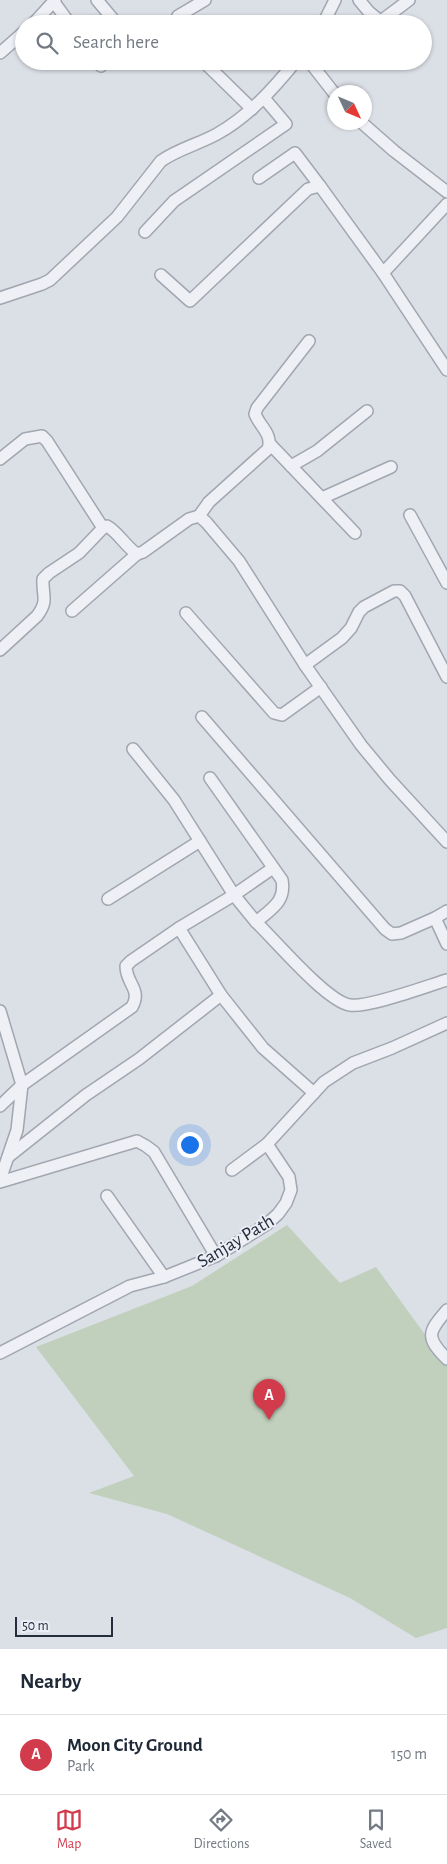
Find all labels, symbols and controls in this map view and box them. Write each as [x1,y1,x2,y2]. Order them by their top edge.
search box [15,15,432,70]
icon: search [33,29,61,57]
text: Search here [73,33,159,52]
north arrow [327,85,372,130]
your location [177,1132,203,1158]
street label: Sanjay Path [194,1211,277,1272]
pin: A [253,1379,285,1420]
scale bar [15,1614,112,1637]
text: 50 m [22,1619,49,1633]
text: Nearby [20,1671,81,1692]
text: Moon City Ground [67,1736,203,1755]
text: A [31,1746,41,1762]
text: 150 m [391,1746,427,1762]
text: Park [67,1758,95,1774]
tab: Map [55,1806,83,1853]
tab: Directions [194,1806,249,1853]
tab: Saved [360,1806,392,1853]

